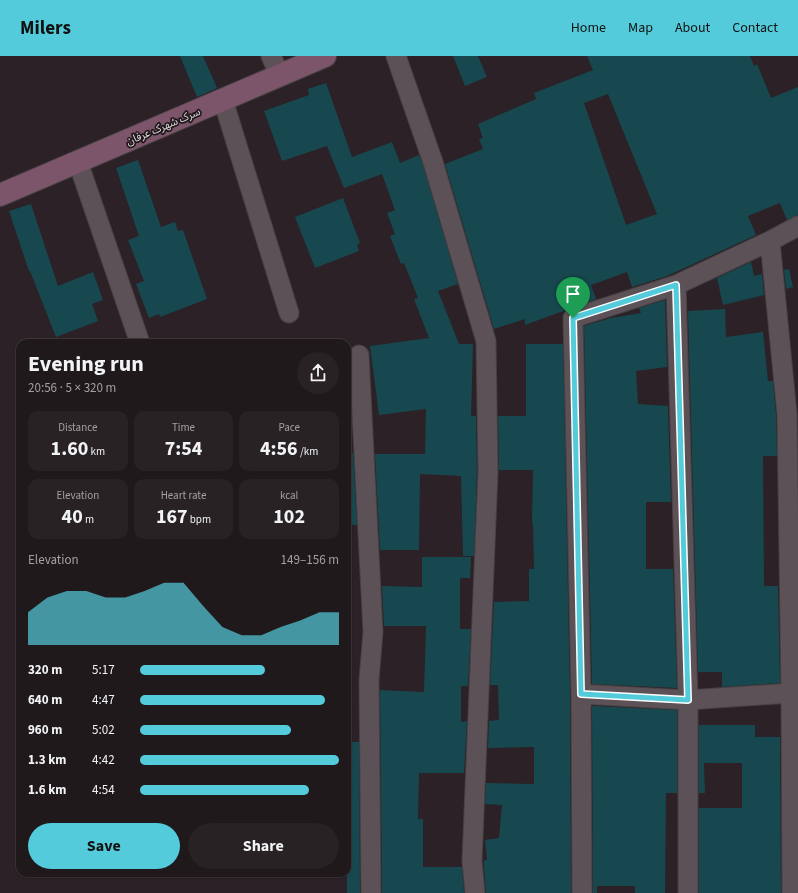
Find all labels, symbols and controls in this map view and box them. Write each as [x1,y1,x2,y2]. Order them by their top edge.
text: Milers [20,15,71,42]
text: Home [571,18,606,38]
text: Map [628,18,653,38]
text: About [675,18,710,38]
text: Contact [732,18,778,38]
street label: سرک شهرک عرفان [124,104,203,149]
pin [556,277,590,318]
icon: arrive [562,283,584,305]
text: Evening run [28,348,144,380]
button: share [297,352,339,394]
text: 20:56 · 5 × 320 m [28,379,116,397]
text: Distance [58,420,97,435]
text: Time [172,420,195,435]
text: Pace [278,420,300,435]
text: 1.60 [51,435,88,463]
text: 7:54 [165,435,202,463]
text: 4:56 [260,435,298,463]
text: km [88,444,105,459]
text: /km [298,444,318,459]
text: Elevation [56,488,99,503]
text: Heart rate [161,488,206,503]
text: kcal [280,488,298,503]
text: 40 [62,503,83,531]
text: 167 [156,503,188,531]
text: 102 [273,503,305,531]
text: m [83,512,94,527]
text: bpm [188,512,211,527]
text: Elevation [28,551,79,569]
text: 149–156 m [281,551,339,569]
text: 320 m [28,661,62,679]
text: 5:17 [92,661,115,679]
text: 640 m [28,691,62,709]
text: 4:47 [92,691,115,709]
text: 960 m [28,721,62,739]
text: 5:02 [92,721,115,739]
text: 1.3 km [28,751,67,769]
text: 4:42 [92,751,115,769]
text: 1.6 km [28,781,67,799]
text: 4:54 [92,781,115,799]
button: Save [28,823,180,869]
button: Share [188,823,339,869]

